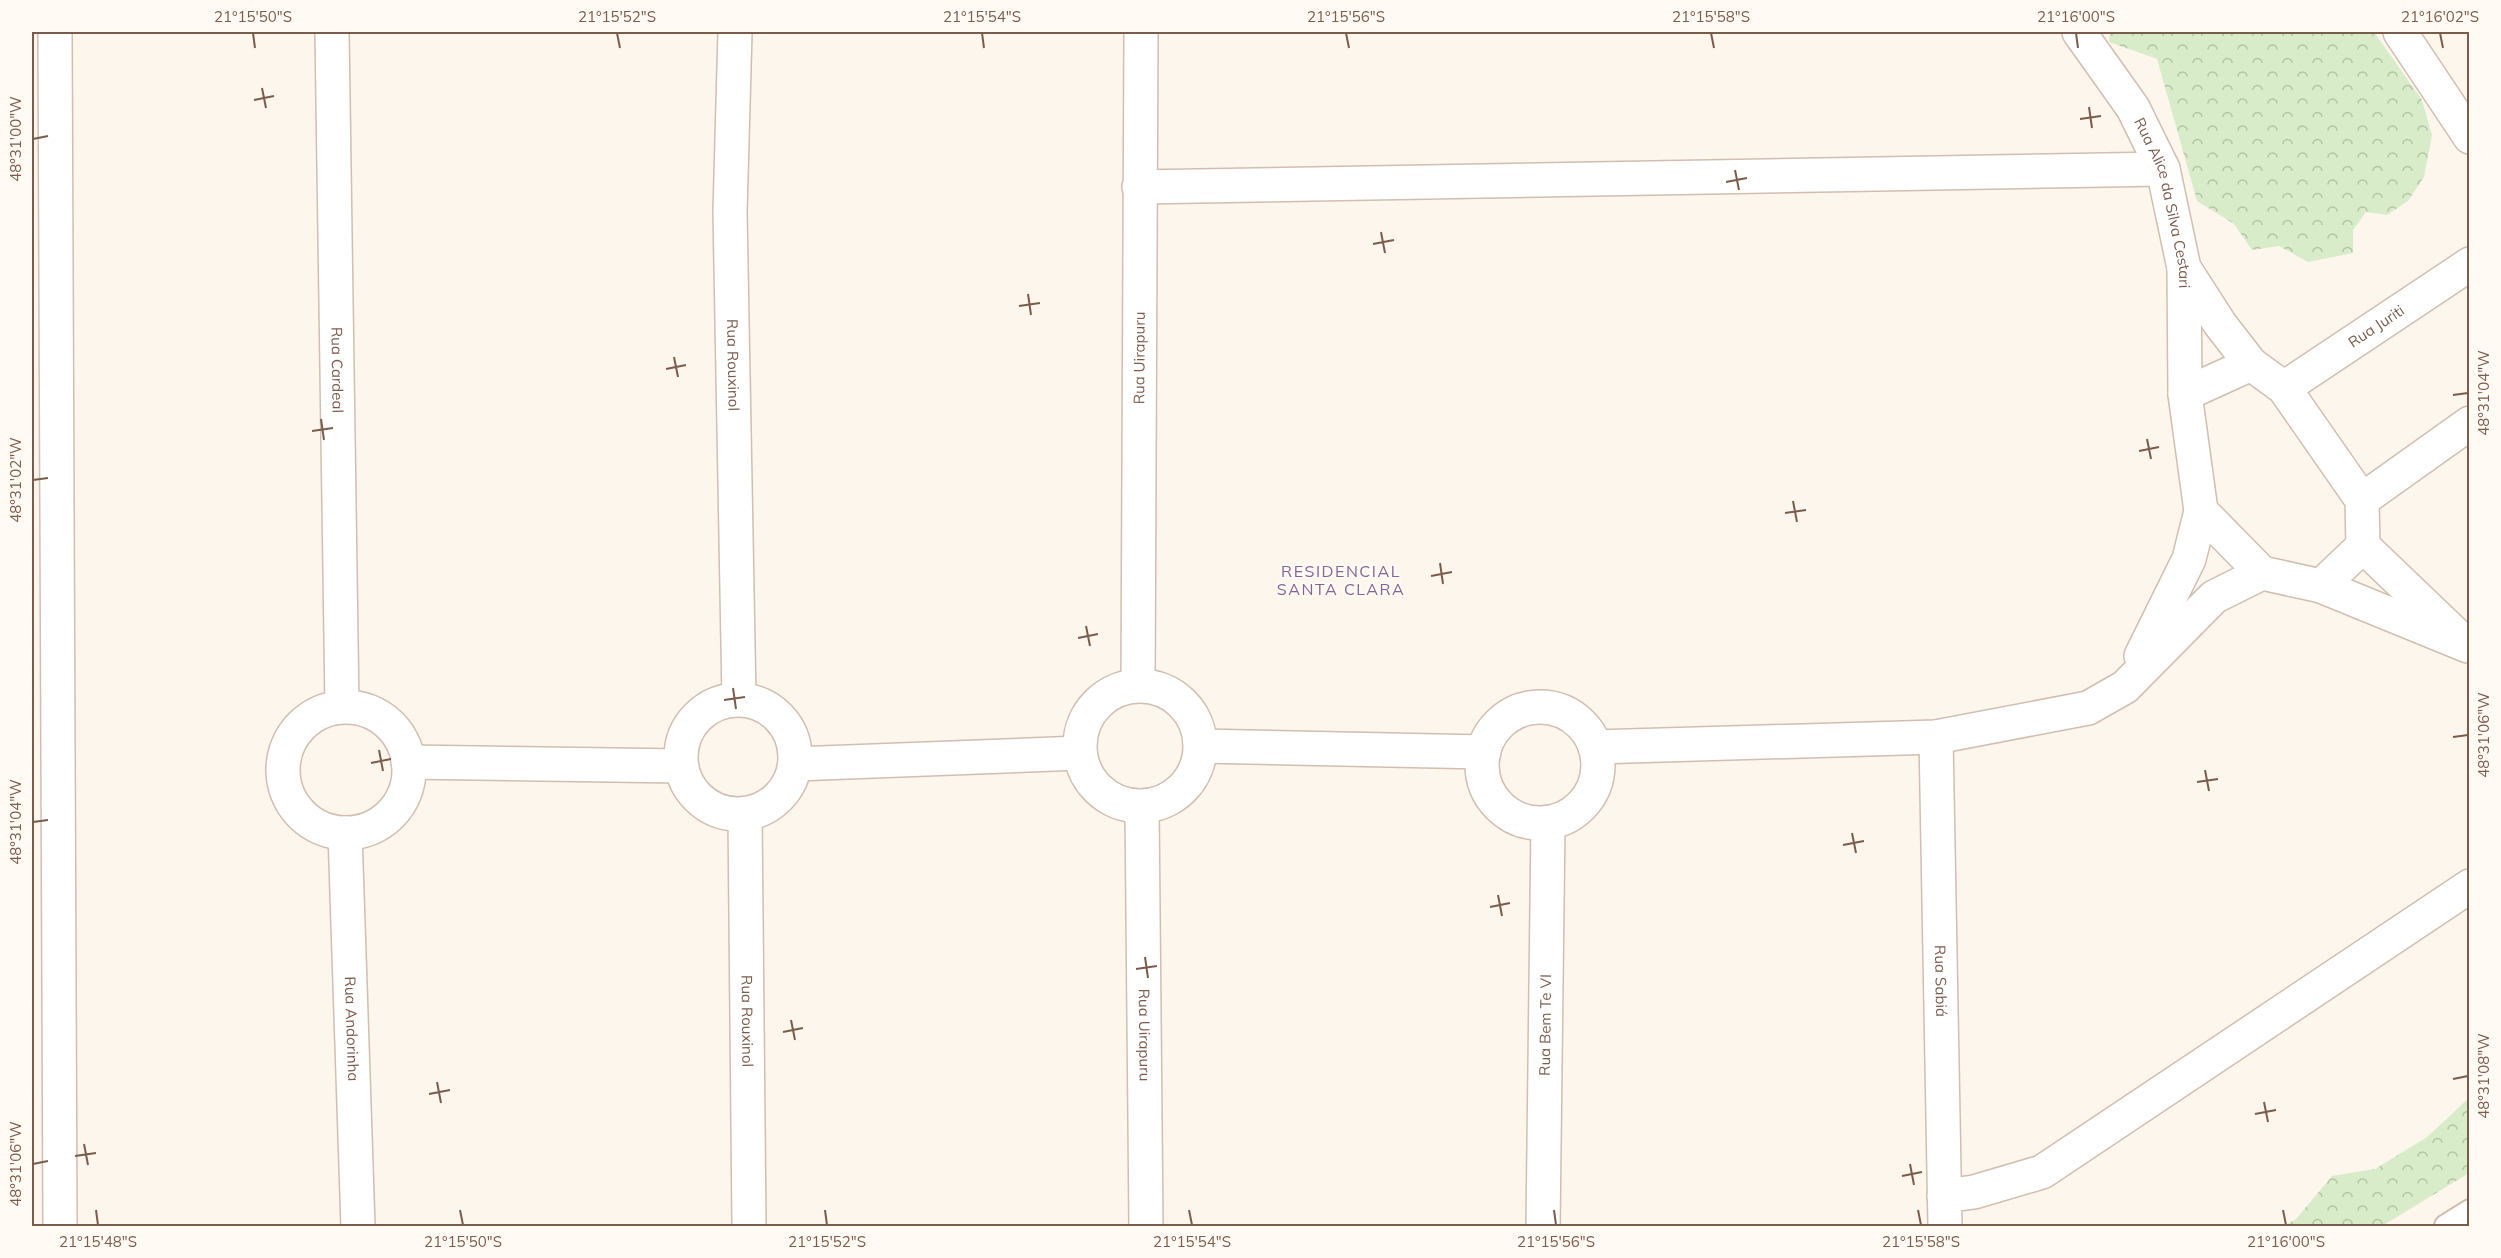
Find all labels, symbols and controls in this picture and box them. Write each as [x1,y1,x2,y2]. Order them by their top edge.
text: 21°15'50"S [214,7,292,26]
text: 21°15'52"S [578,7,656,26]
text: 21°15'54"S [943,7,1021,26]
text: 21°15'56"S [1307,7,1385,26]
text: 21°15'58"S [1672,7,1750,26]
text: 21°16'00"S [2037,7,2115,26]
text: 21°16'02"S [2401,7,2479,26]
text: 48°31'00"W [6,96,25,182]
street label: Rua Alice da Silva Cestari [2130,114,2194,288]
street label: Rua Juriti [2344,301,2408,352]
street label: Rua Uirapuru [1129,312,1149,404]
street label: Rua Rouxinol [723,319,744,411]
street label: Rua Cardeal [327,327,348,413]
text: 48°31'04"W [2474,350,2493,436]
text: 48°31'02"W [6,437,25,523]
district label: RESIDENCIAL SANTA CLARA [1277,561,1405,599]
text: 48°31'06"W [2474,692,2493,778]
text: 48°31'04"W [6,779,25,865]
street label: Rua Sabiá [1931,945,1951,1017]
street label: Rua Bem Te VI [1535,974,1555,1076]
street label: Rua Rouxinol [738,975,757,1067]
street label: Rua Andorinha [341,976,363,1082]
street label: Rua Uirapuru [1135,989,1155,1081]
text: 48°31'08"W [2474,1033,2493,1119]
text: 48°31'06"W [6,1121,25,1207]
text: 21°15'48"S [59,1232,137,1251]
text: 21°15'50"S [424,1232,502,1251]
text: 21°15'52"S [788,1232,866,1251]
text: 21°15'54"S [1153,1232,1231,1251]
text: 21°15'56"S [1517,1232,1595,1251]
text: 21°15'58"S [1882,1232,1960,1251]
text: 21°16'00"S [2247,1232,2325,1251]

